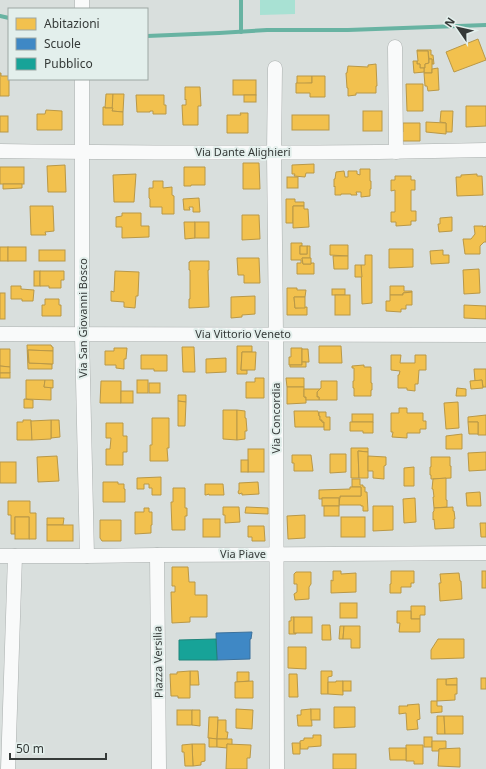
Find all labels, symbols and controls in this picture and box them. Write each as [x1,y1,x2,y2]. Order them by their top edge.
legend [8,8,148,80]
north arrow [438,8,478,48]
text: N [441,14,458,30]
text: Abitazioni [44,15,100,32]
text: Scuole [44,35,81,52]
text: Pubblico [44,55,93,72]
street label: Via Dante Alighieri [195,144,291,159]
street label: Via San Giovanni Bosco [75,258,90,378]
street label: Via Vittorio Veneto [195,326,291,341]
street label: Via Concordia [268,383,283,453]
street label: Via Piave [220,546,266,561]
street label: Piazza Versilia [149,626,166,698]
scale bar [10,735,106,761]
text: 50 m [16,740,44,757]

